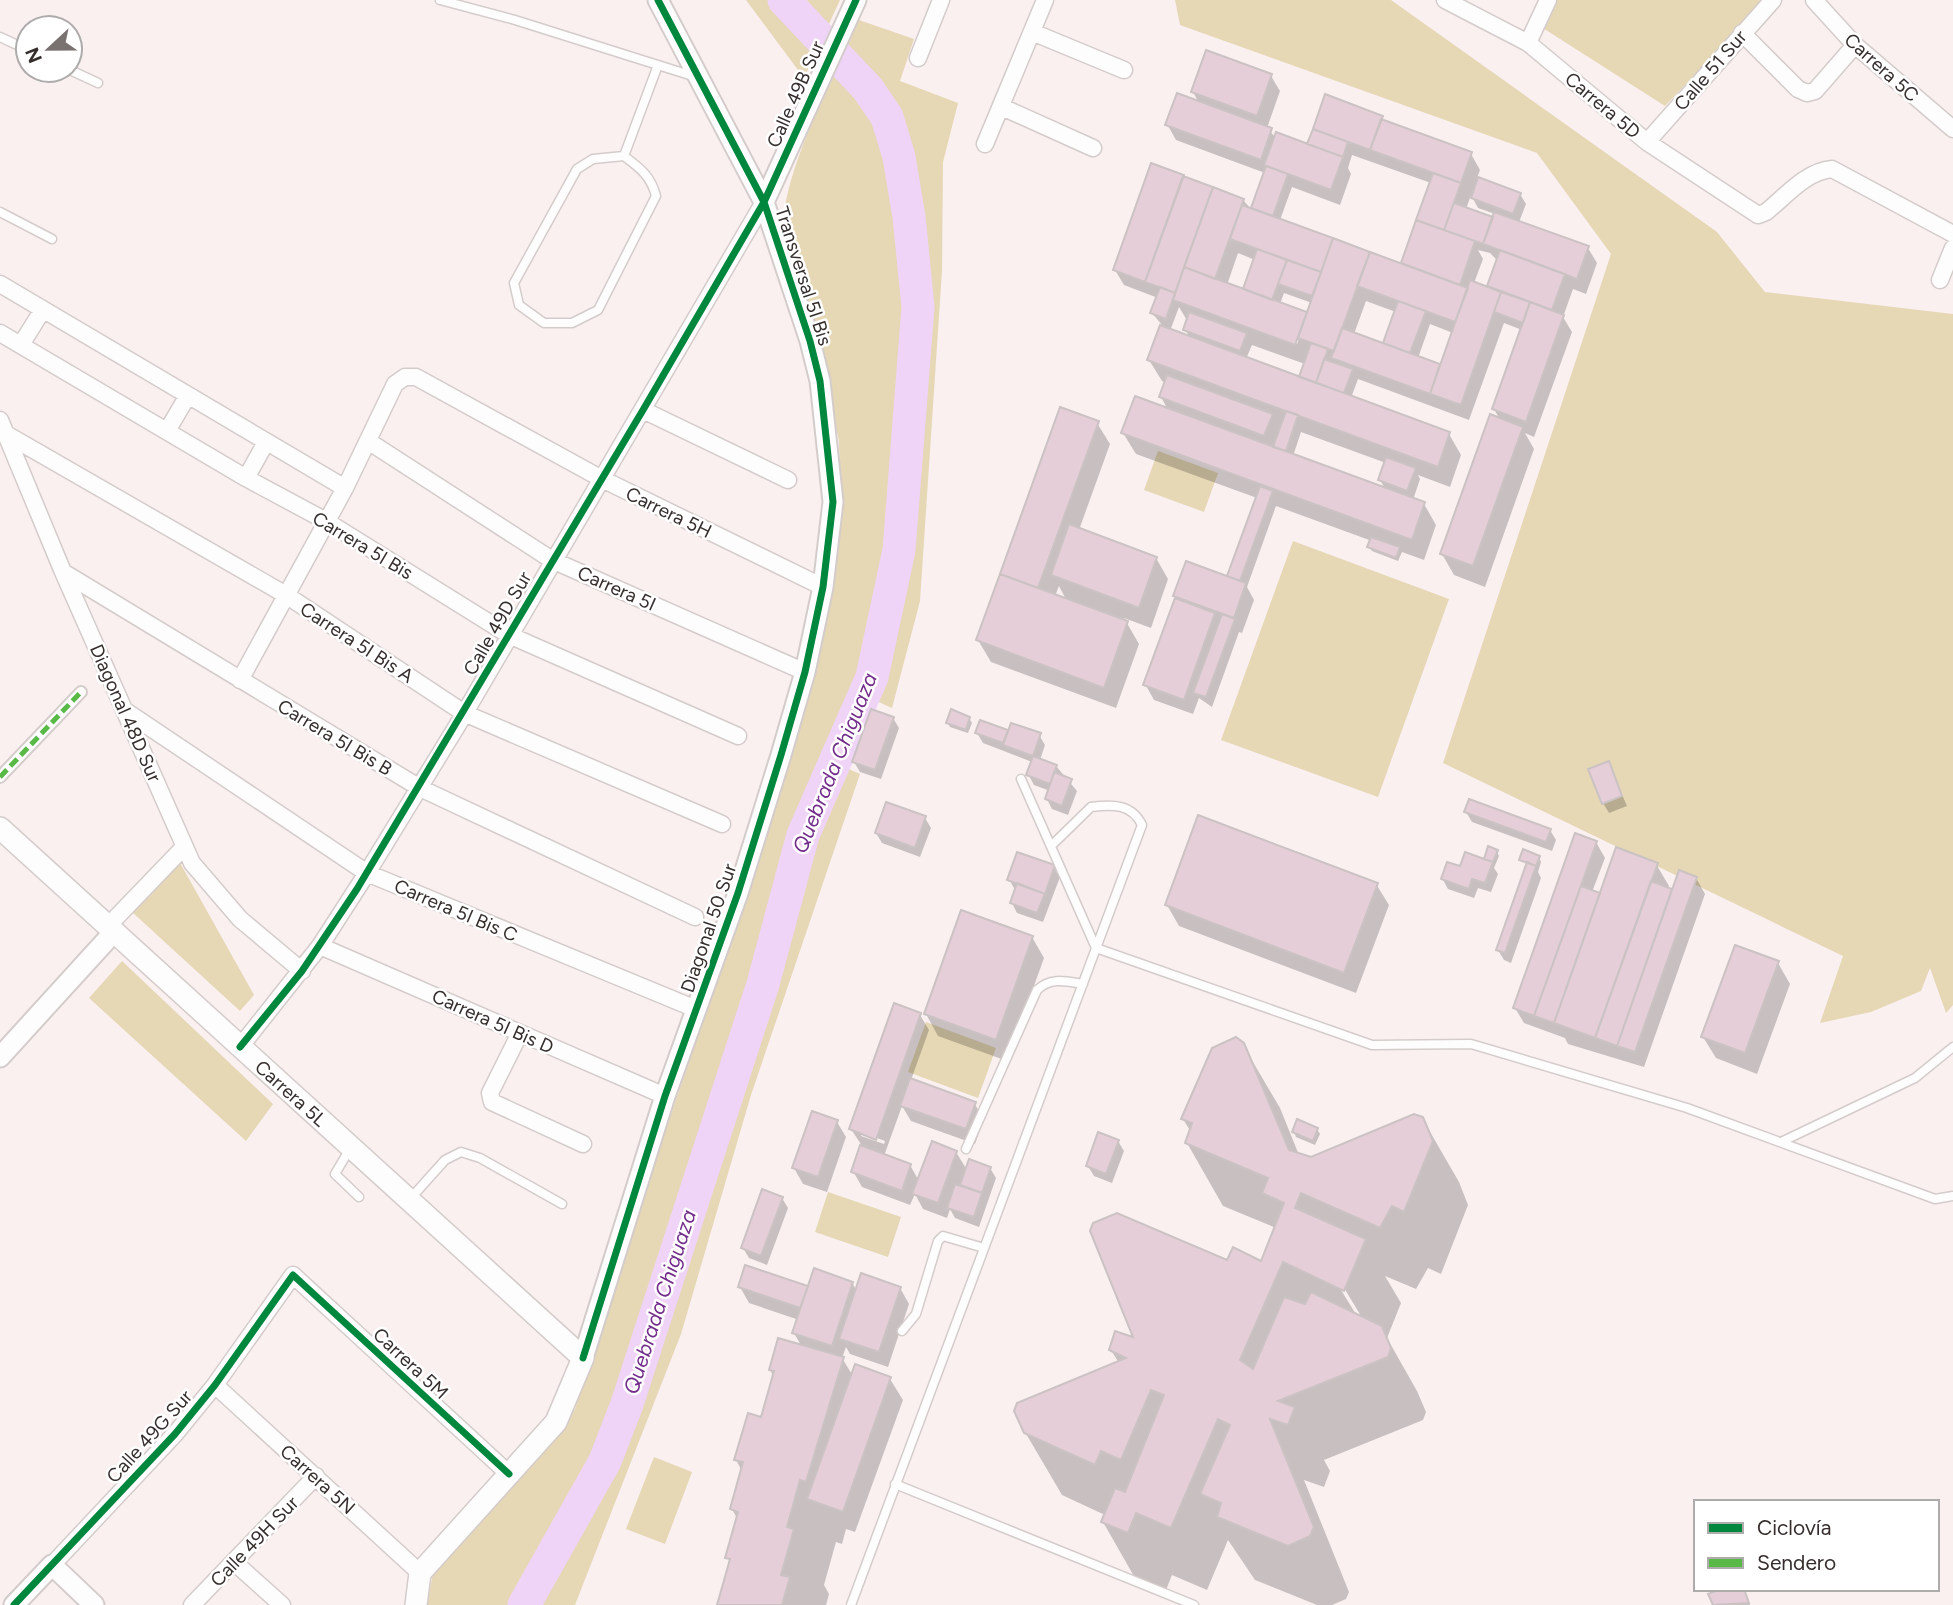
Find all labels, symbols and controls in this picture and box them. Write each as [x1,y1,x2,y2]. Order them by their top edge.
north arrow [14,14,84,84]
street label: Calle 51 Sur [1669,25,1752,115]
street label: Carrera 5C [1840,28,1924,107]
street label: Calle 49B Sur [762,37,829,151]
text: N [20,44,47,66]
street label: Carrera 5D [1560,67,1645,144]
street label: Transversal 5I Bis [770,204,837,349]
street label: Carrera 5H [622,482,715,543]
street label: Carrera 5I Bis [308,506,417,584]
street label: Carrera 5I [574,561,660,616]
street label: Calle 49D Sur [459,567,537,679]
street label: Carrera 5I Bis A [296,597,418,688]
street label: Diagonal 48D Sur [85,641,166,786]
water label: Quebrada Chiguaza [787,669,882,857]
street label: Carrera 5I Bis B [273,694,396,781]
street label: Diagonal 50 Sur [676,860,742,996]
street label: Carrera 5I Bis C [391,874,521,947]
street label: Carrera 5I Bis D [428,984,557,1059]
street label: Carrera 5L [250,1055,331,1132]
water label: Quebrada Chiguaza [618,1207,701,1397]
street label: Carrera 5M [368,1323,453,1404]
street label: Calle 49G Sur [102,1385,198,1488]
street label: Carrera 5N [275,1440,360,1519]
street label: Calle 49H Sur [205,1491,304,1591]
legend [1694,1500,1939,1591]
text: Ciclovía [1757,1515,1831,1540]
text: Sendero [1757,1550,1836,1575]

